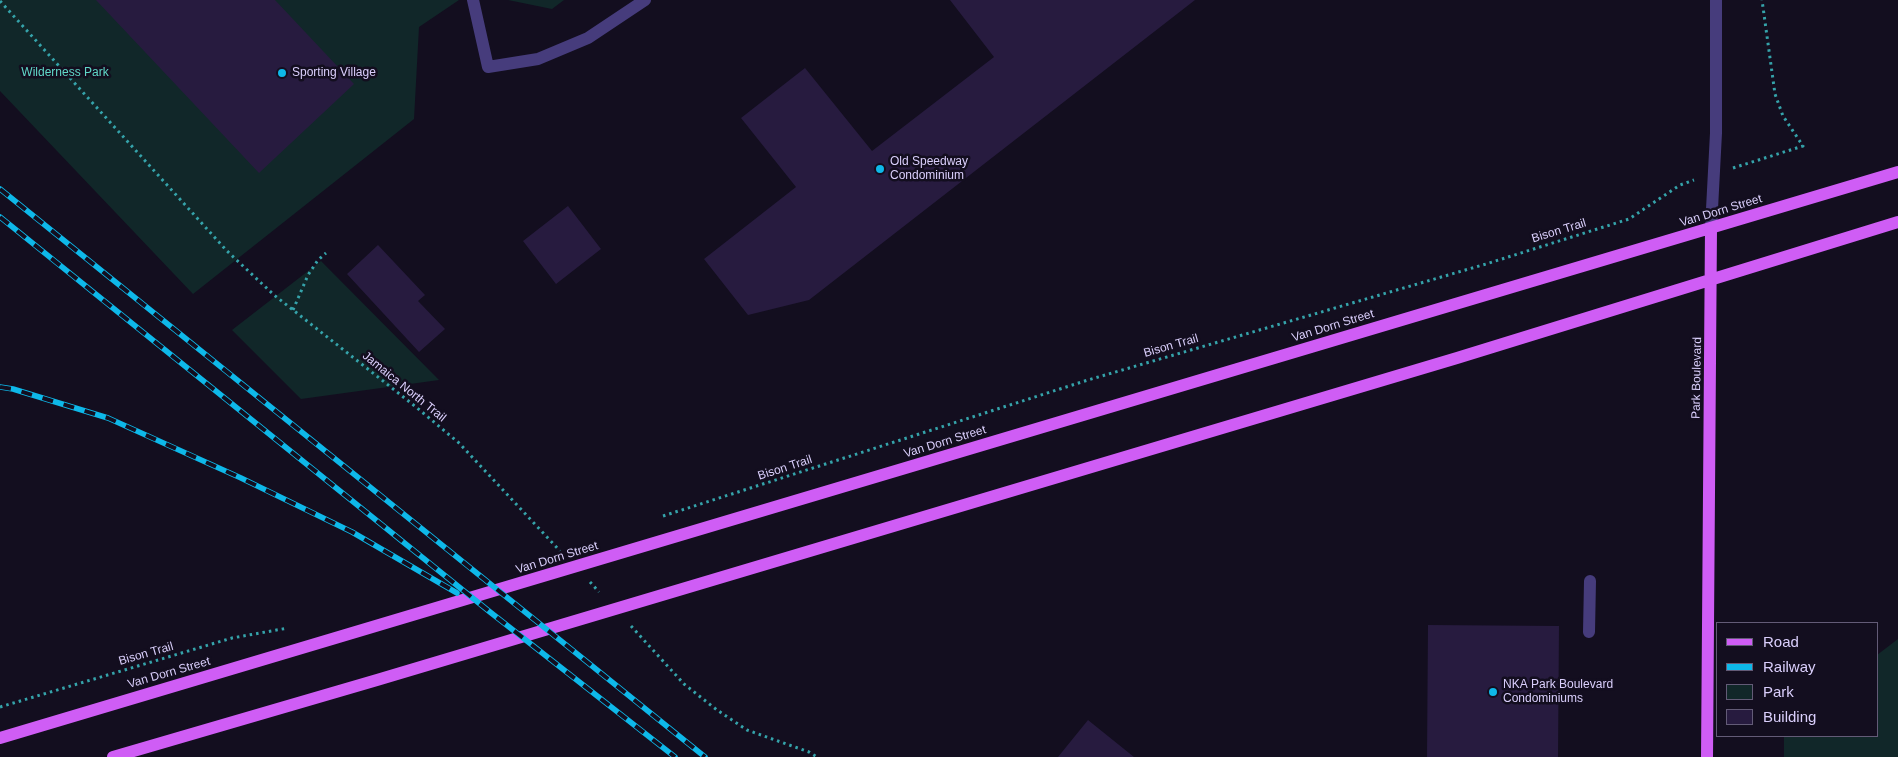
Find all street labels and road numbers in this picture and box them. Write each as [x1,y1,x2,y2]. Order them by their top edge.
street label: Van Dorn Street [1678,192,1764,230]
street label: Bison Trail [1530,216,1588,246]
street label: Van Dorn Street [1290,307,1376,345]
street label: Bison Trail [1142,331,1200,361]
street label: Park Boulevard [1689,337,1705,419]
street label: Jamaica North Trail [359,349,449,425]
street label: Van Dorn Street [902,423,988,461]
street label: Bison Trail [756,452,814,484]
street label: Van Dorn Street [514,539,600,577]
street label: Bison Trail [117,639,175,669]
street label: Van Dorn Street [126,654,212,692]

